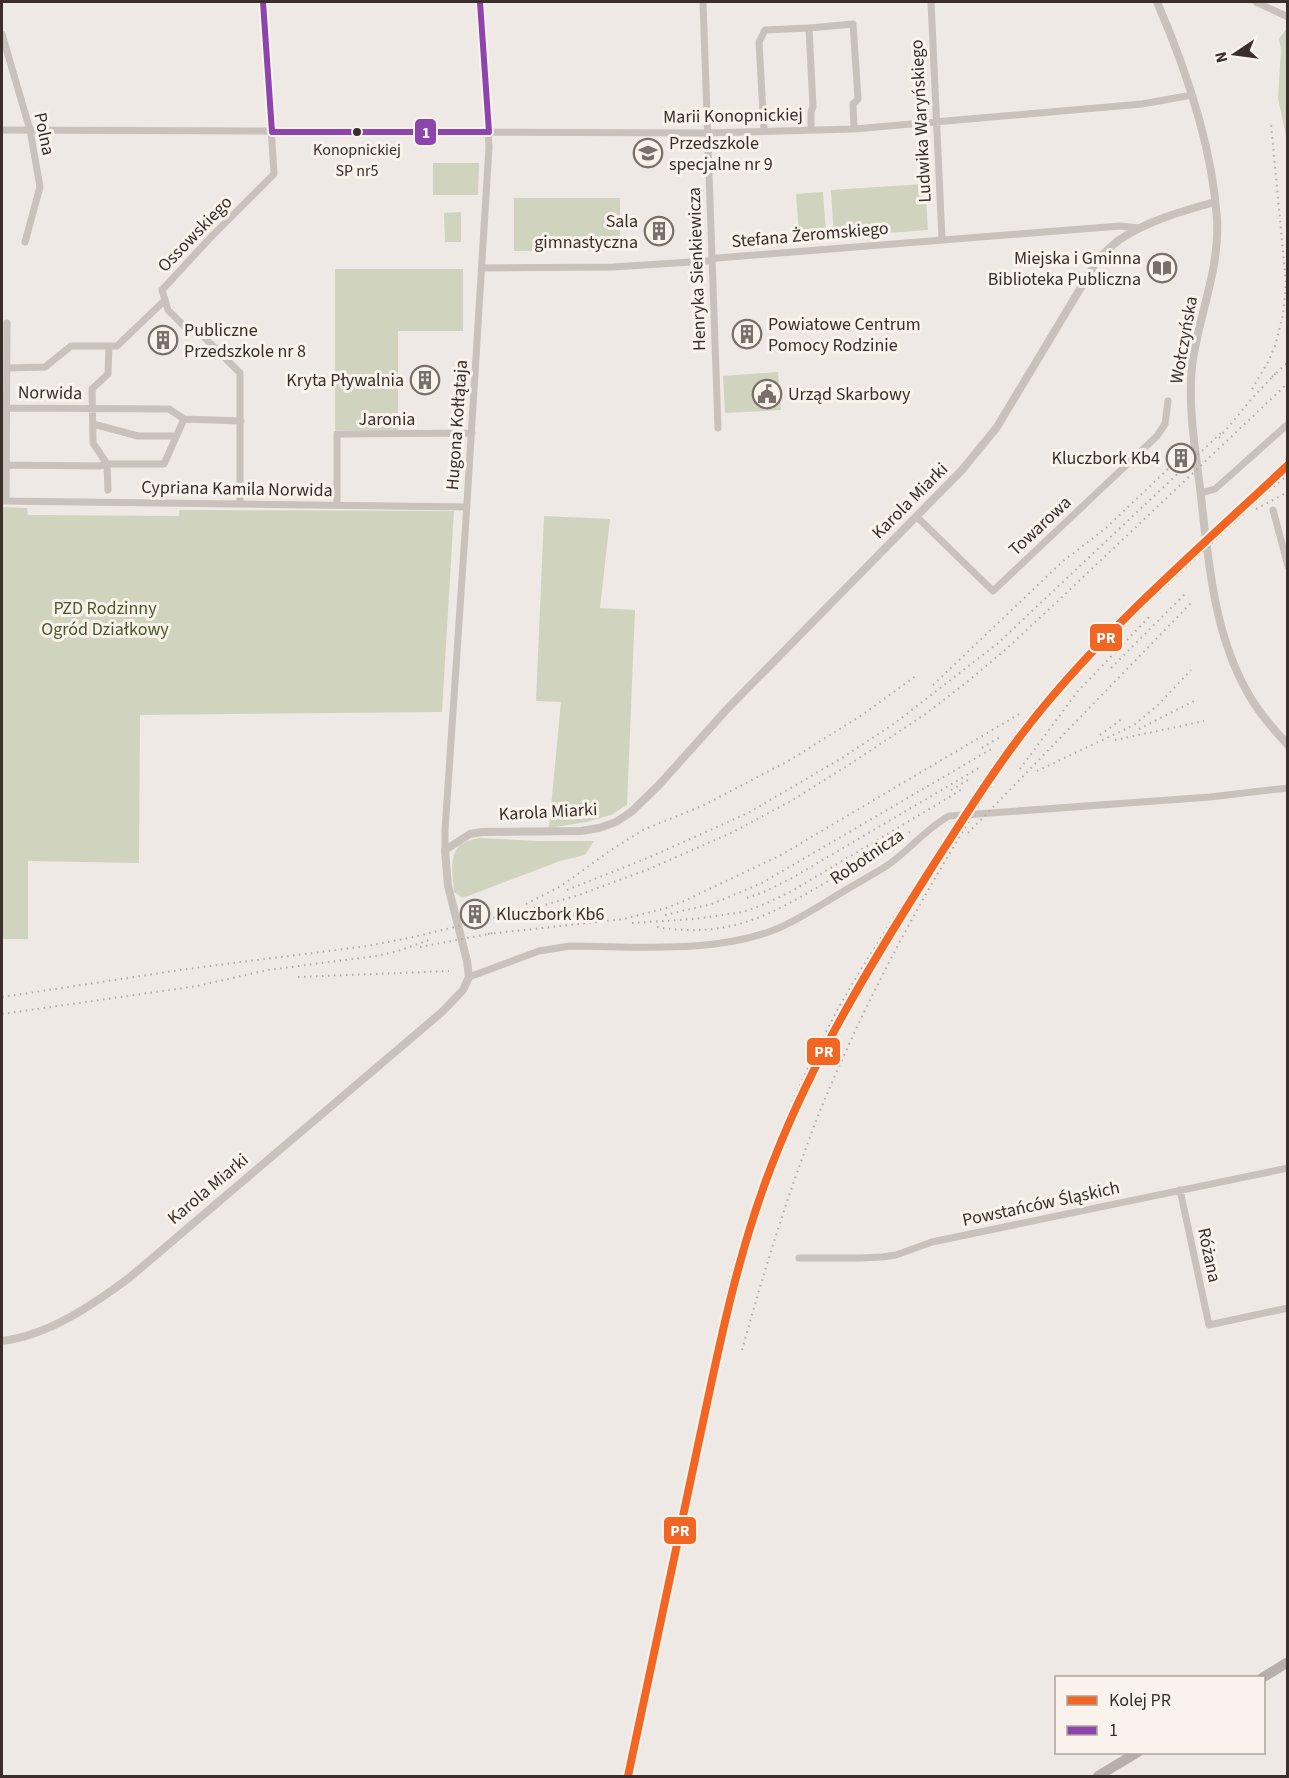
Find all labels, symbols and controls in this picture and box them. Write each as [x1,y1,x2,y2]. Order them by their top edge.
north arrow [1205,24,1265,84]
street label: Ludwika Waryńskiego [904,39,938,203]
text: N [1209,49,1233,65]
street label: Marii Konopnickiej [663,102,803,130]
street label: Polna [27,110,61,158]
line badge: 1 [414,118,437,146]
text: 1 [422,122,430,144]
marker: Konopnickiej SP nr5 [351,126,363,138]
place label: Przedszkole specjalne nr 9 [669,131,773,177]
school or university icon: Przedszkole specjalne nr 9 [632,137,664,169]
place label: Konopnickiej SP nr5 [313,139,401,182]
street label: Henryka Sienkiewicza [682,187,712,351]
street label: Ossowskiego [152,190,238,278]
place label: Sala gimnastyczna [534,209,638,255]
building icon: Sala gimnastyczna [643,215,675,247]
street label: Stefana Żeromskiego [730,216,890,254]
place label: Miejska i Gminna Biblioteka Publiczna [988,246,1141,292]
library icon: Miejska i Gminna Biblioteka Publiczna [1146,252,1178,284]
street label: Wołczyńska [1164,294,1204,386]
place label: Powiatowe Centrum Pomocy Rodzinie [768,312,921,358]
place label: Publiczne Przedszkole nr 8 [184,318,306,364]
building icon: Powiatowe Centrum Pomocy Rodzinie [731,318,763,350]
building icon: Publiczne Przedszkole nr 8 [147,324,179,356]
street label: Hugona Kołłątaja [440,359,474,491]
building icon: Kryta Pływalnia [409,364,441,396]
place label: Kryta Pływalnia [286,368,404,393]
public building icon: Urząd Skarbowy [751,378,783,410]
street label: Norwida [18,380,82,406]
place label: Urząd Skarbowy [788,382,911,407]
street label: Jaronia [359,407,415,432]
building icon: Kluczbork Kb4 [1165,442,1197,474]
place label: Kluczbork Kb4 [1052,446,1160,471]
street label: Karola Miarki [866,457,954,545]
street label: Cypriana Kamila Norwida [141,475,333,503]
street label: Towarowa [1003,490,1077,562]
park label: PZD Rodzinny Ogród Działkowy [41,596,169,642]
line badge: PR [1089,623,1123,652]
text: PR [1096,627,1116,649]
street label: Karola Miarki [498,797,598,827]
street label: Robotnicza [825,823,909,891]
building icon: Kluczbork Kb6 [459,898,491,930]
place label: Kluczbork Kb6 [496,902,605,927]
line badge: PR [806,1037,841,1066]
text: PR [814,1041,834,1063]
street label: Karola Miarki [162,1148,254,1230]
street label: Powstańców Śląskich [960,1175,1122,1233]
street label: Różana [1191,1226,1227,1284]
line badge: PR [663,1516,697,1545]
text: PR [670,1520,690,1542]
legend [1055,1676,1265,1754]
text: Kolej PR [1109,1688,1171,1713]
text: 1 [1109,1718,1118,1743]

